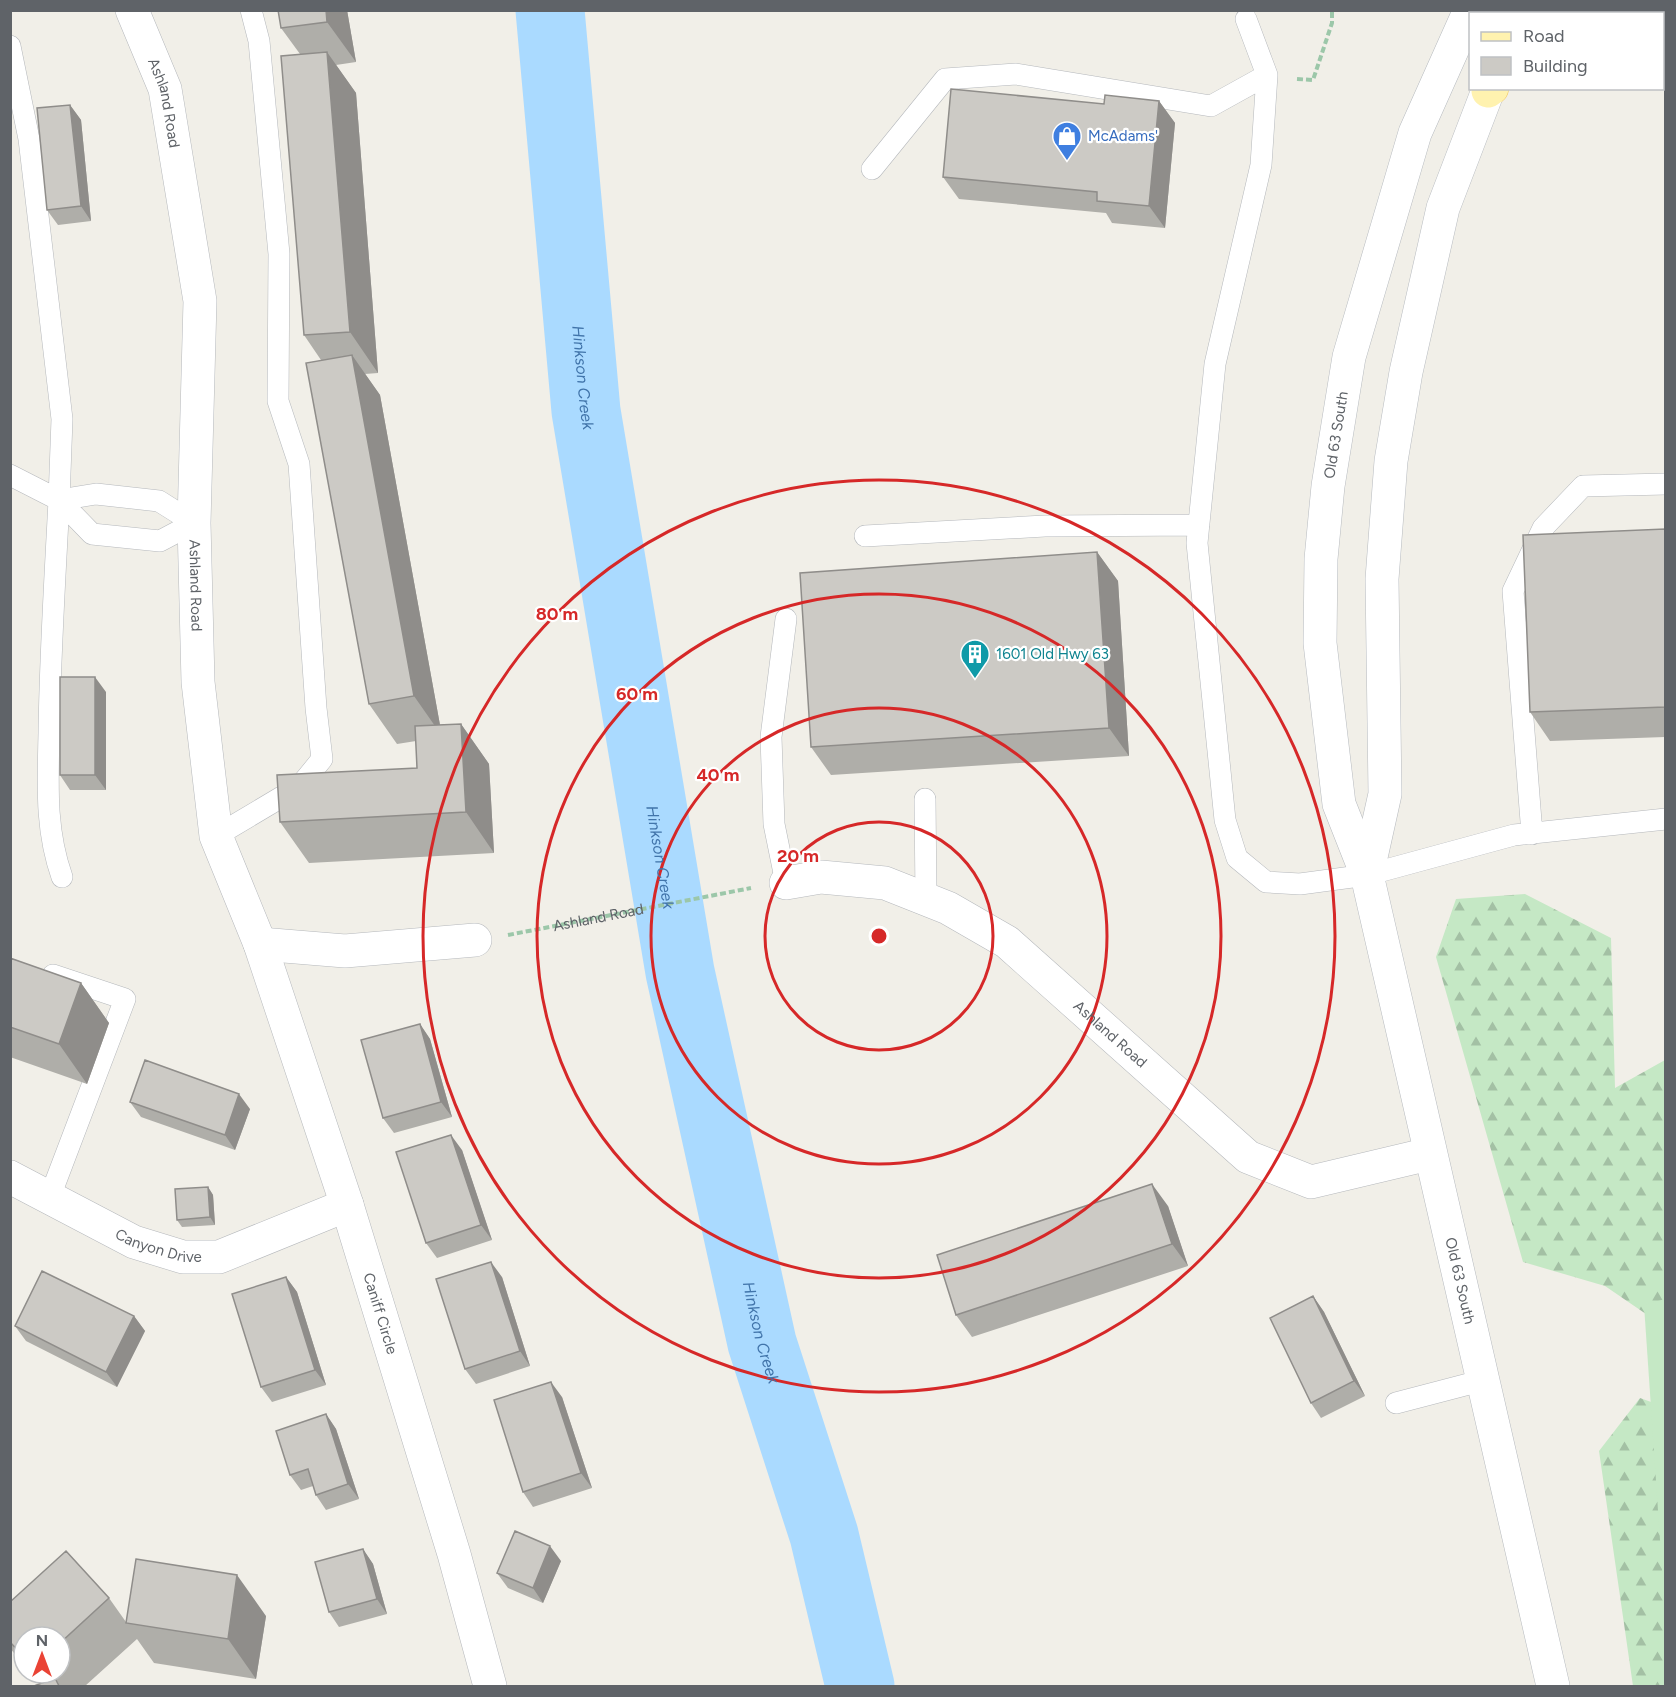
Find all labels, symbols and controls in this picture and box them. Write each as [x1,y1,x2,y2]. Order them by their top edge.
legend [1469,12,1664,90]
text: Road [1523,25,1564,47]
street label: Ashland Road [144,55,184,149]
text: Building [1523,55,1588,77]
shop icon: McAdams' [1051,120,1083,162]
place label: McAdams' [1088,127,1158,145]
water label: Hinkson Creek [569,325,599,432]
street label: Old 63 South [1320,390,1352,480]
street label: Ashland Road [185,539,206,632]
text: 80 m [536,603,578,625]
building icon: 1601 Old Hwy 63 [959,638,991,680]
place label: 1601 Old Hwy 63 [996,645,1109,663]
text: 60 m [616,683,658,705]
text: 40 m [696,764,740,786]
water label: Hinkson Creek [643,804,679,911]
text: 20 m [777,845,819,867]
street label: Ashland Road [551,900,645,935]
centre of rings [869,926,889,946]
street label: Ashland Road [1070,997,1151,1071]
street label: Canyon Drive [112,1225,202,1266]
street label: Old 63 South [1441,1236,1479,1326]
street label: Caniff Circle [359,1271,401,1356]
water label: Hinkson Creek [739,1280,784,1387]
north arrow [12,1625,72,1685]
text: N [36,1631,48,1650]

